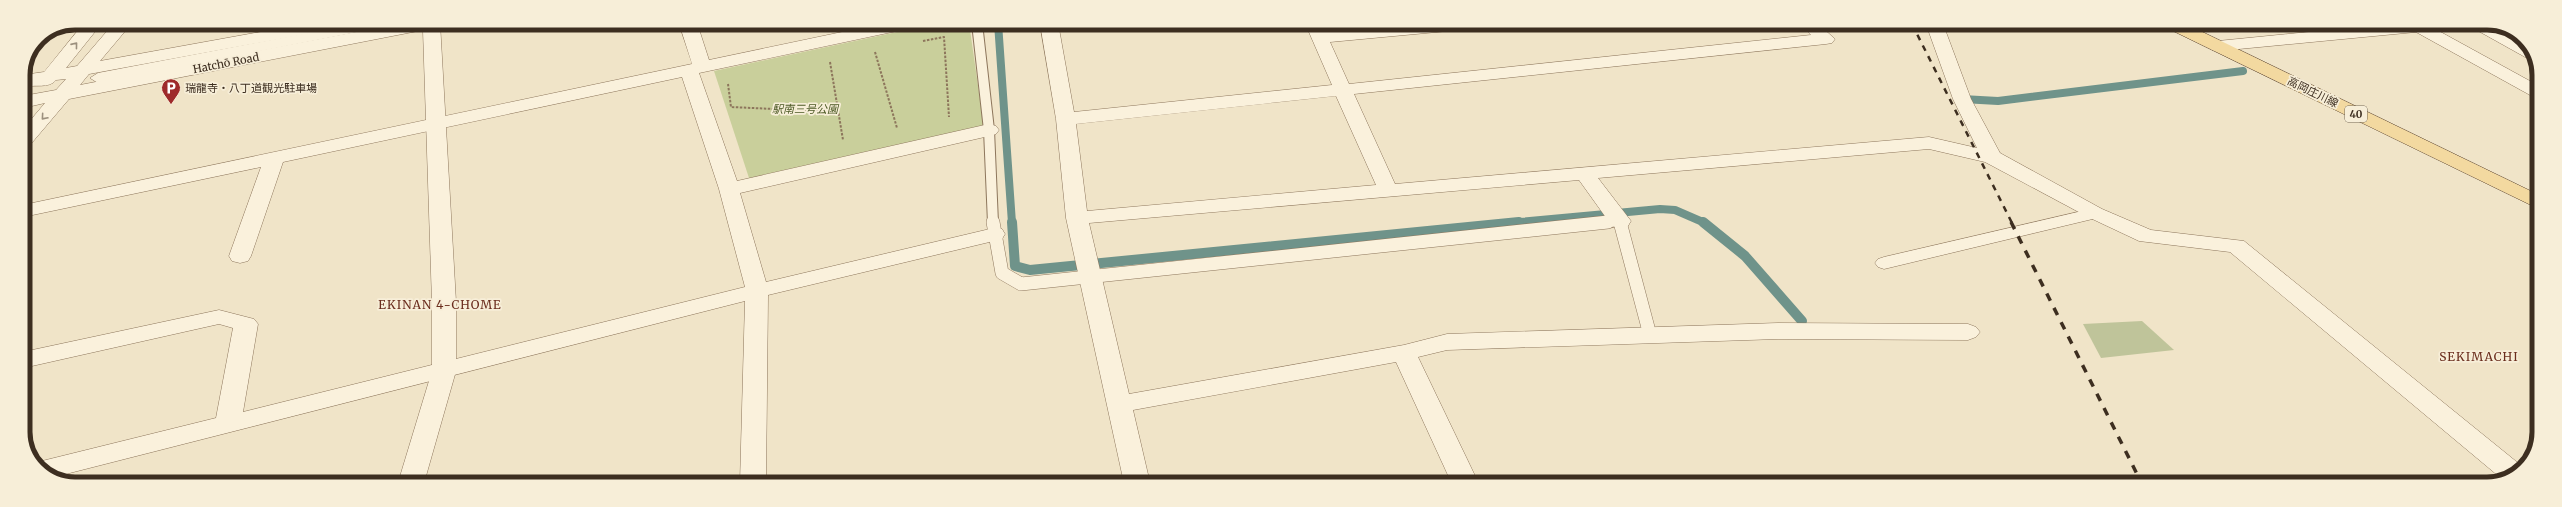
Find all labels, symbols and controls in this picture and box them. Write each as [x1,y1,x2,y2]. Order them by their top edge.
one-way arrow [70,43,77,50]
street label: Hatchō Road [192,50,261,76]
street label: 高岡庄川線 [2285,74,2341,110]
parking icon: 瑞龍寺・八丁道観光駐車場 [160,77,182,105]
place label: 瑞龍寺・八丁道観光駐車場 [185,81,317,95]
park label: 駅南三号公園 [772,102,840,116]
road number: 40 [2345,106,2367,122]
one-way arrow [41,113,48,120]
district label: EKINAN 4-CHOME [378,297,502,312]
district label: SEKIMACHI [2439,349,2519,364]

